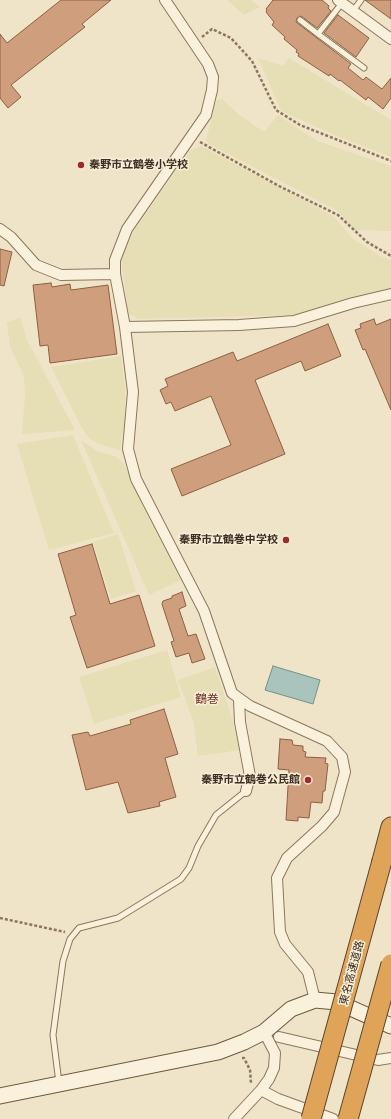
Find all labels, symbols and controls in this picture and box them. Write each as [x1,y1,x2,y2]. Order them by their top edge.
place label: 秦野市立鶴巻小学校 [89,158,188,172]
marker: 秦野市立鶴巻小学校 [76,160,86,170]
place label: 秦野市立鶴巻中学校 [179,533,278,547]
marker: 秦野市立鶴巻中学校 [281,535,291,545]
district label: 鶴巻 [195,692,219,706]
place label: 秦野市立鶴巻公民館 [201,773,300,787]
marker: 秦野市立鶴巻公民館 [303,775,313,785]
street label: 東名高速道路 [337,939,367,1007]

